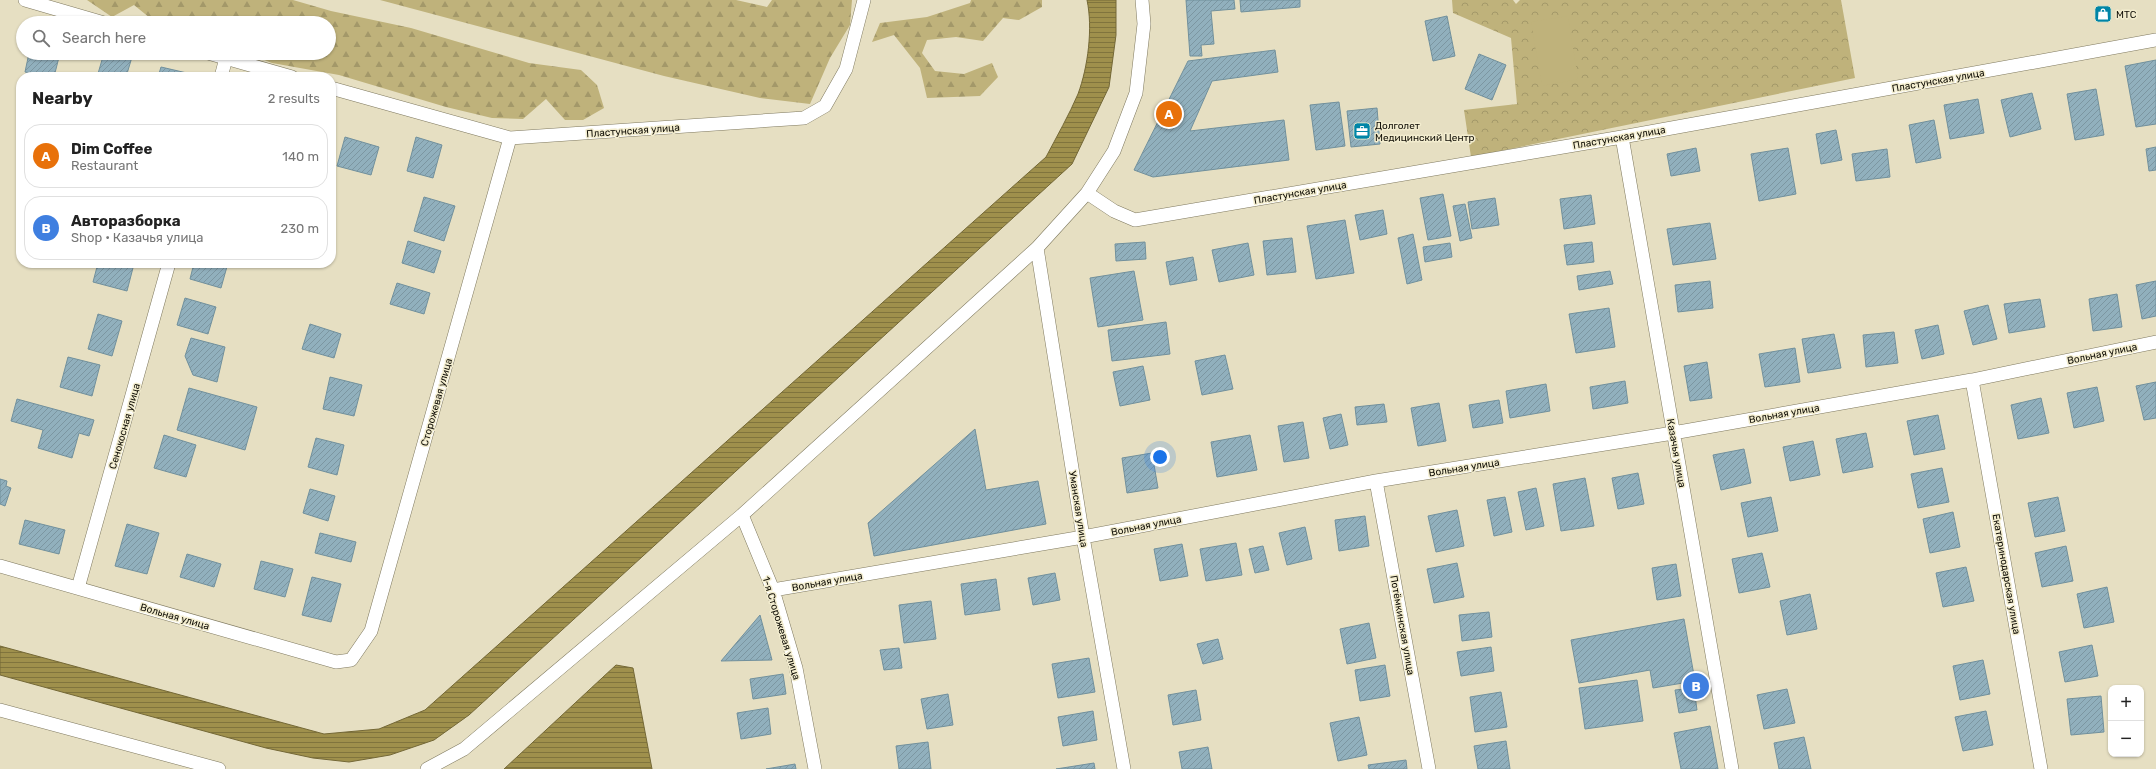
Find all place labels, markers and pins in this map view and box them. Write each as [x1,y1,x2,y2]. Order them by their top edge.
shop icon: МТС [2093,4,2113,24]
place label: МТС [2116,9,2137,21]
pin: A [1156,99,1182,129]
place label: Долголет Медицинский Центр [1375,120,1475,144]
office icon: Долголет Медицинский Центр [1352,121,1372,141]
pin: B [1683,671,1709,701]

